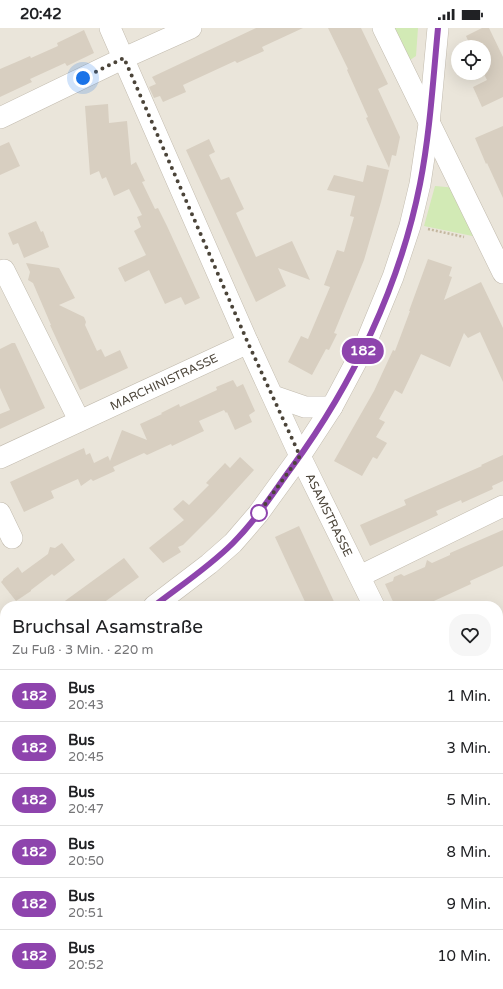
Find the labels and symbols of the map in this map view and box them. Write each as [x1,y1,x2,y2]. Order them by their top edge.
your location [73,68,93,88]
line badge: 182 [340,338,386,364]
street label: MARCHINISTRASSE [108,351,220,413]
street label: ASAMSTRASSE [303,471,355,559]
unlabelled marker [250,504,268,522]

